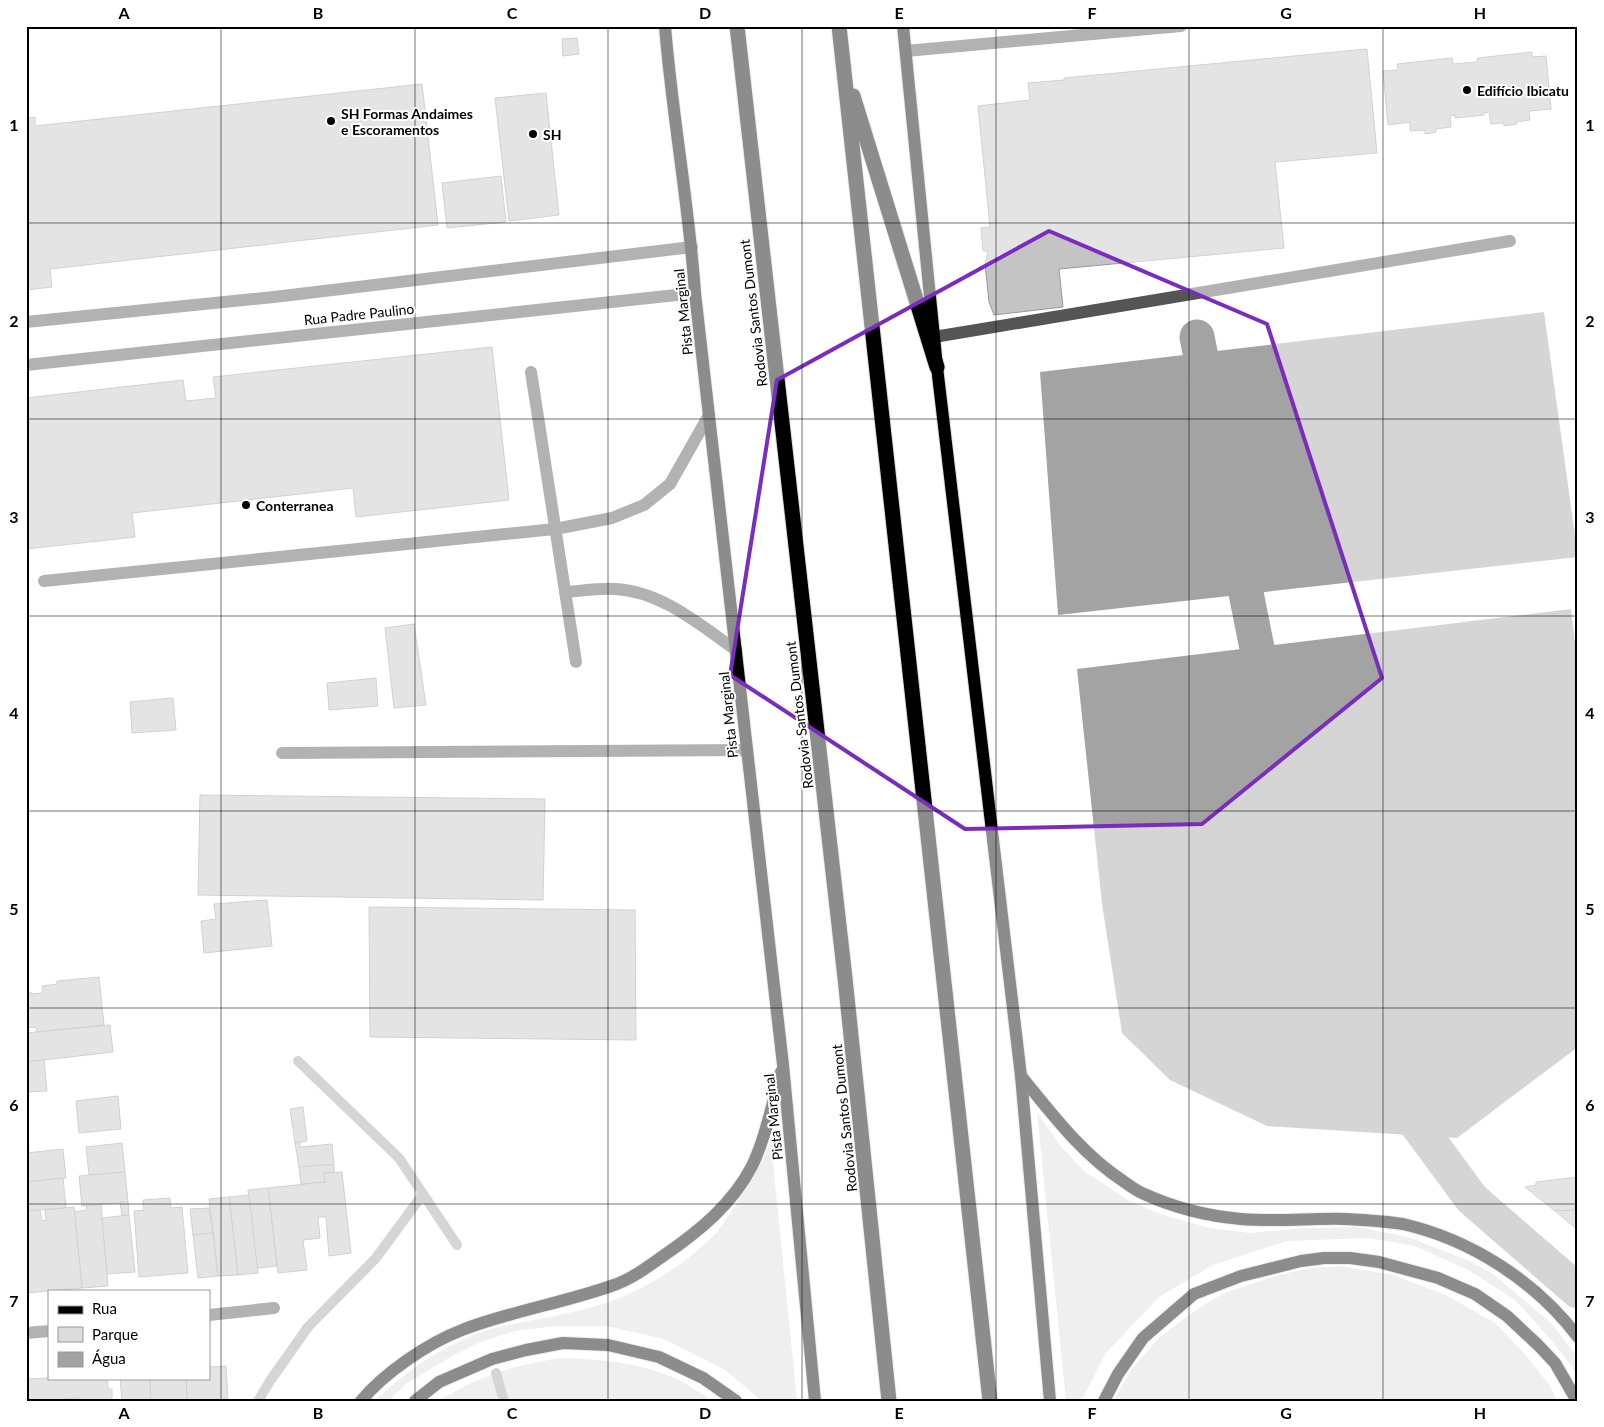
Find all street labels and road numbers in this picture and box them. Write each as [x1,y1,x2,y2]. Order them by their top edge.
street label: Rodovia Santos Dumont [736,238,770,388]
street label: Pista Marginal [670,268,696,356]
street label: Rua Padre Paulino [303,300,415,328]
street label: Rodovia Santos Dumont [782,640,816,790]
street label: Pista Marginal [715,671,741,759]
street label: Rodovia Santos Dumont [828,1043,860,1193]
street label: Pista Marginal [760,1073,786,1161]

